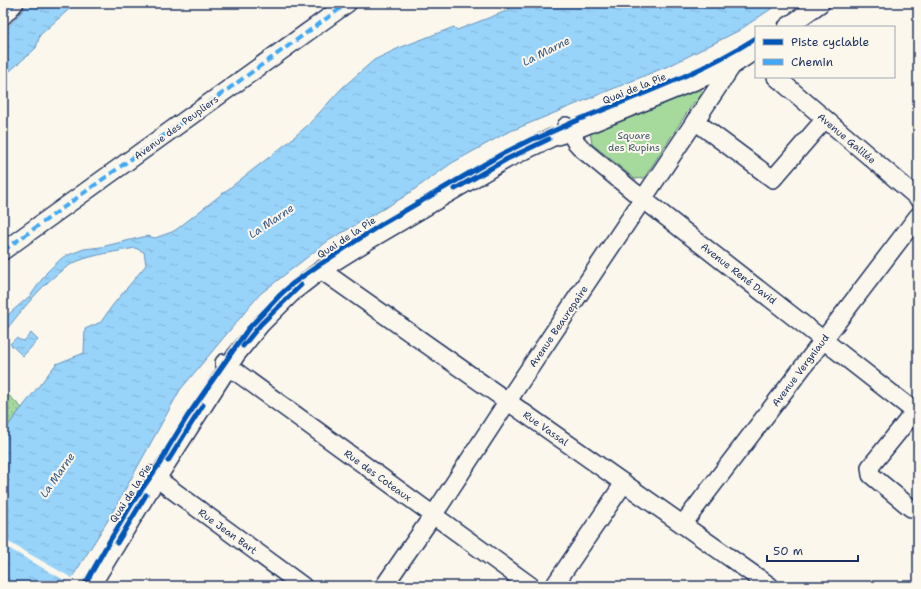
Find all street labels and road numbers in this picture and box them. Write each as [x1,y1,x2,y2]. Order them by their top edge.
street label: Quai de la Pie [601,70,668,107]
street label: Avenue des Peupliers [131,92,221,162]
street label: Avenue Galilée [815,110,879,167]
street label: Quai de la Pie [314,213,378,261]
street label: Avenue René David [698,240,780,307]
street label: Avenue Beaurepaire [526,283,591,370]
street label: Avenue Vergniaud [769,331,832,409]
street label: Rue Vassal [521,408,571,449]
street label: Rue des Coteaux [341,447,414,504]
street label: Quai de la Pie [107,461,154,525]
street label: Rue Jean Bart [196,506,260,557]

